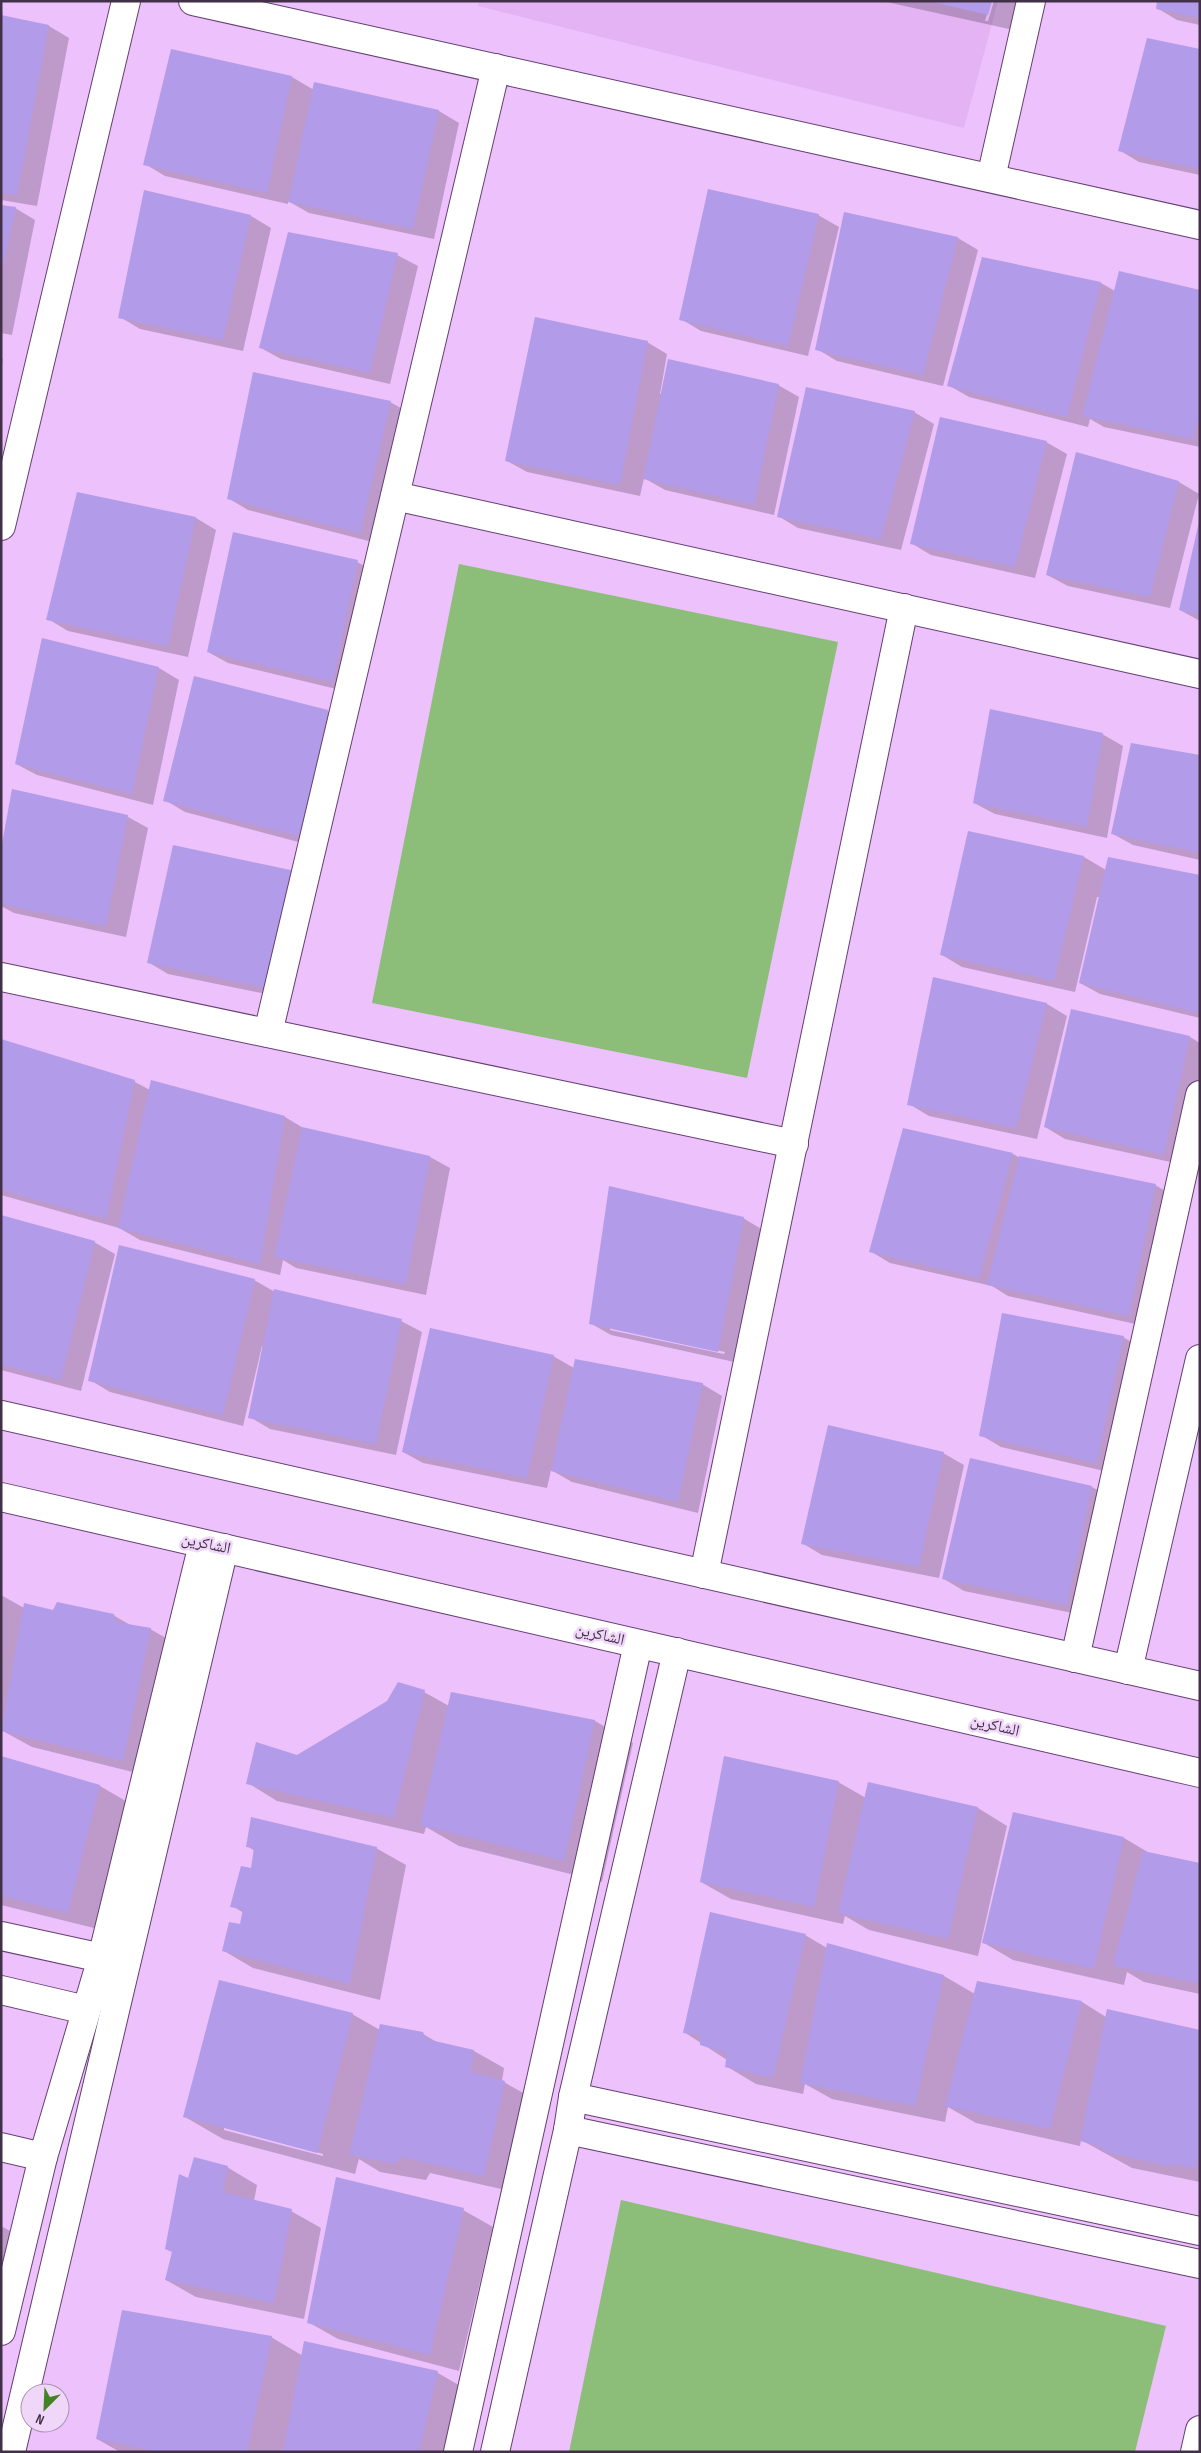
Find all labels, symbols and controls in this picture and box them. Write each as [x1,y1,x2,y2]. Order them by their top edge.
street label: الشاكرين [180,1530,232,1558]
street label: الشاكرين [574,1620,626,1650]
street label: الشاكرين [969,1711,1021,1741]
north arrow [20,2383,70,2433]
text: N [33,2410,47,2429]

